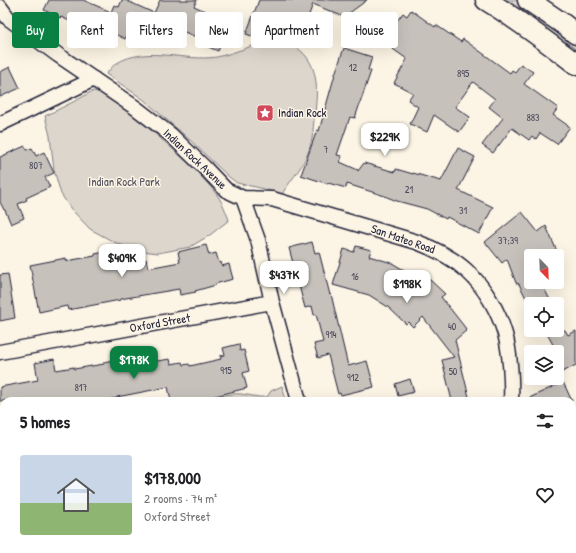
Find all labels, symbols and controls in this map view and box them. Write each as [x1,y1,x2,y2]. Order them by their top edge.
chip: Buy [12,12,59,48]
chip: Rent [67,12,118,48]
chip: Filters [126,12,187,48]
chip: New [195,12,243,48]
chip: Apartment [251,12,333,48]
chip: House [341,12,398,48]
house number: 12 [349,61,357,74]
house number: 895 [457,67,470,80]
place icon: Indian Rock [255,103,275,123]
place label: Indian Rock [278,104,326,121]
house number: 883 [526,111,540,124]
pin: $229K [357,123,413,157]
street label: Indian Rock Avenue [160,125,231,193]
text: $229K [370,127,400,145]
house number: 7 [324,143,329,156]
house number: 807 [29,159,43,172]
park label: Indian Rock Park [88,173,160,190]
house number: 21 [405,183,414,196]
house number: 31 [459,204,467,217]
street label: San Mateo Road [369,220,438,257]
house number: 37;39 [498,234,518,247]
pin: $409K [94,244,150,278]
text: $409K [108,248,136,266]
north arrow [524,249,564,289]
map controls [524,249,564,385]
pin: $437K [256,261,312,295]
text: $437K [269,265,299,283]
house number: 16 [351,270,359,283]
pin: $198K [379,270,435,304]
text: $198K [393,274,421,292]
button: locate [524,297,564,337]
street label: Oxford Street [128,309,192,336]
house number: 40 [448,320,457,333]
house number: 914 [325,328,337,341]
button: layers [524,345,564,385]
pin: $178K [106,346,162,380]
text: $178K [119,350,149,368]
house number: 915 [220,364,233,377]
house number: 50 [449,365,458,378]
house number: 912 [347,371,359,384]
house number: 817 [75,381,87,394]
text: 5 homes [20,410,70,433]
icon: filters [534,410,556,432]
text: $178,000 [144,466,201,489]
icon: home [52,471,100,519]
icon: heart [534,484,556,506]
text: 2 rooms · 74 m² [144,489,217,507]
text: Oxford Street [144,507,210,525]

